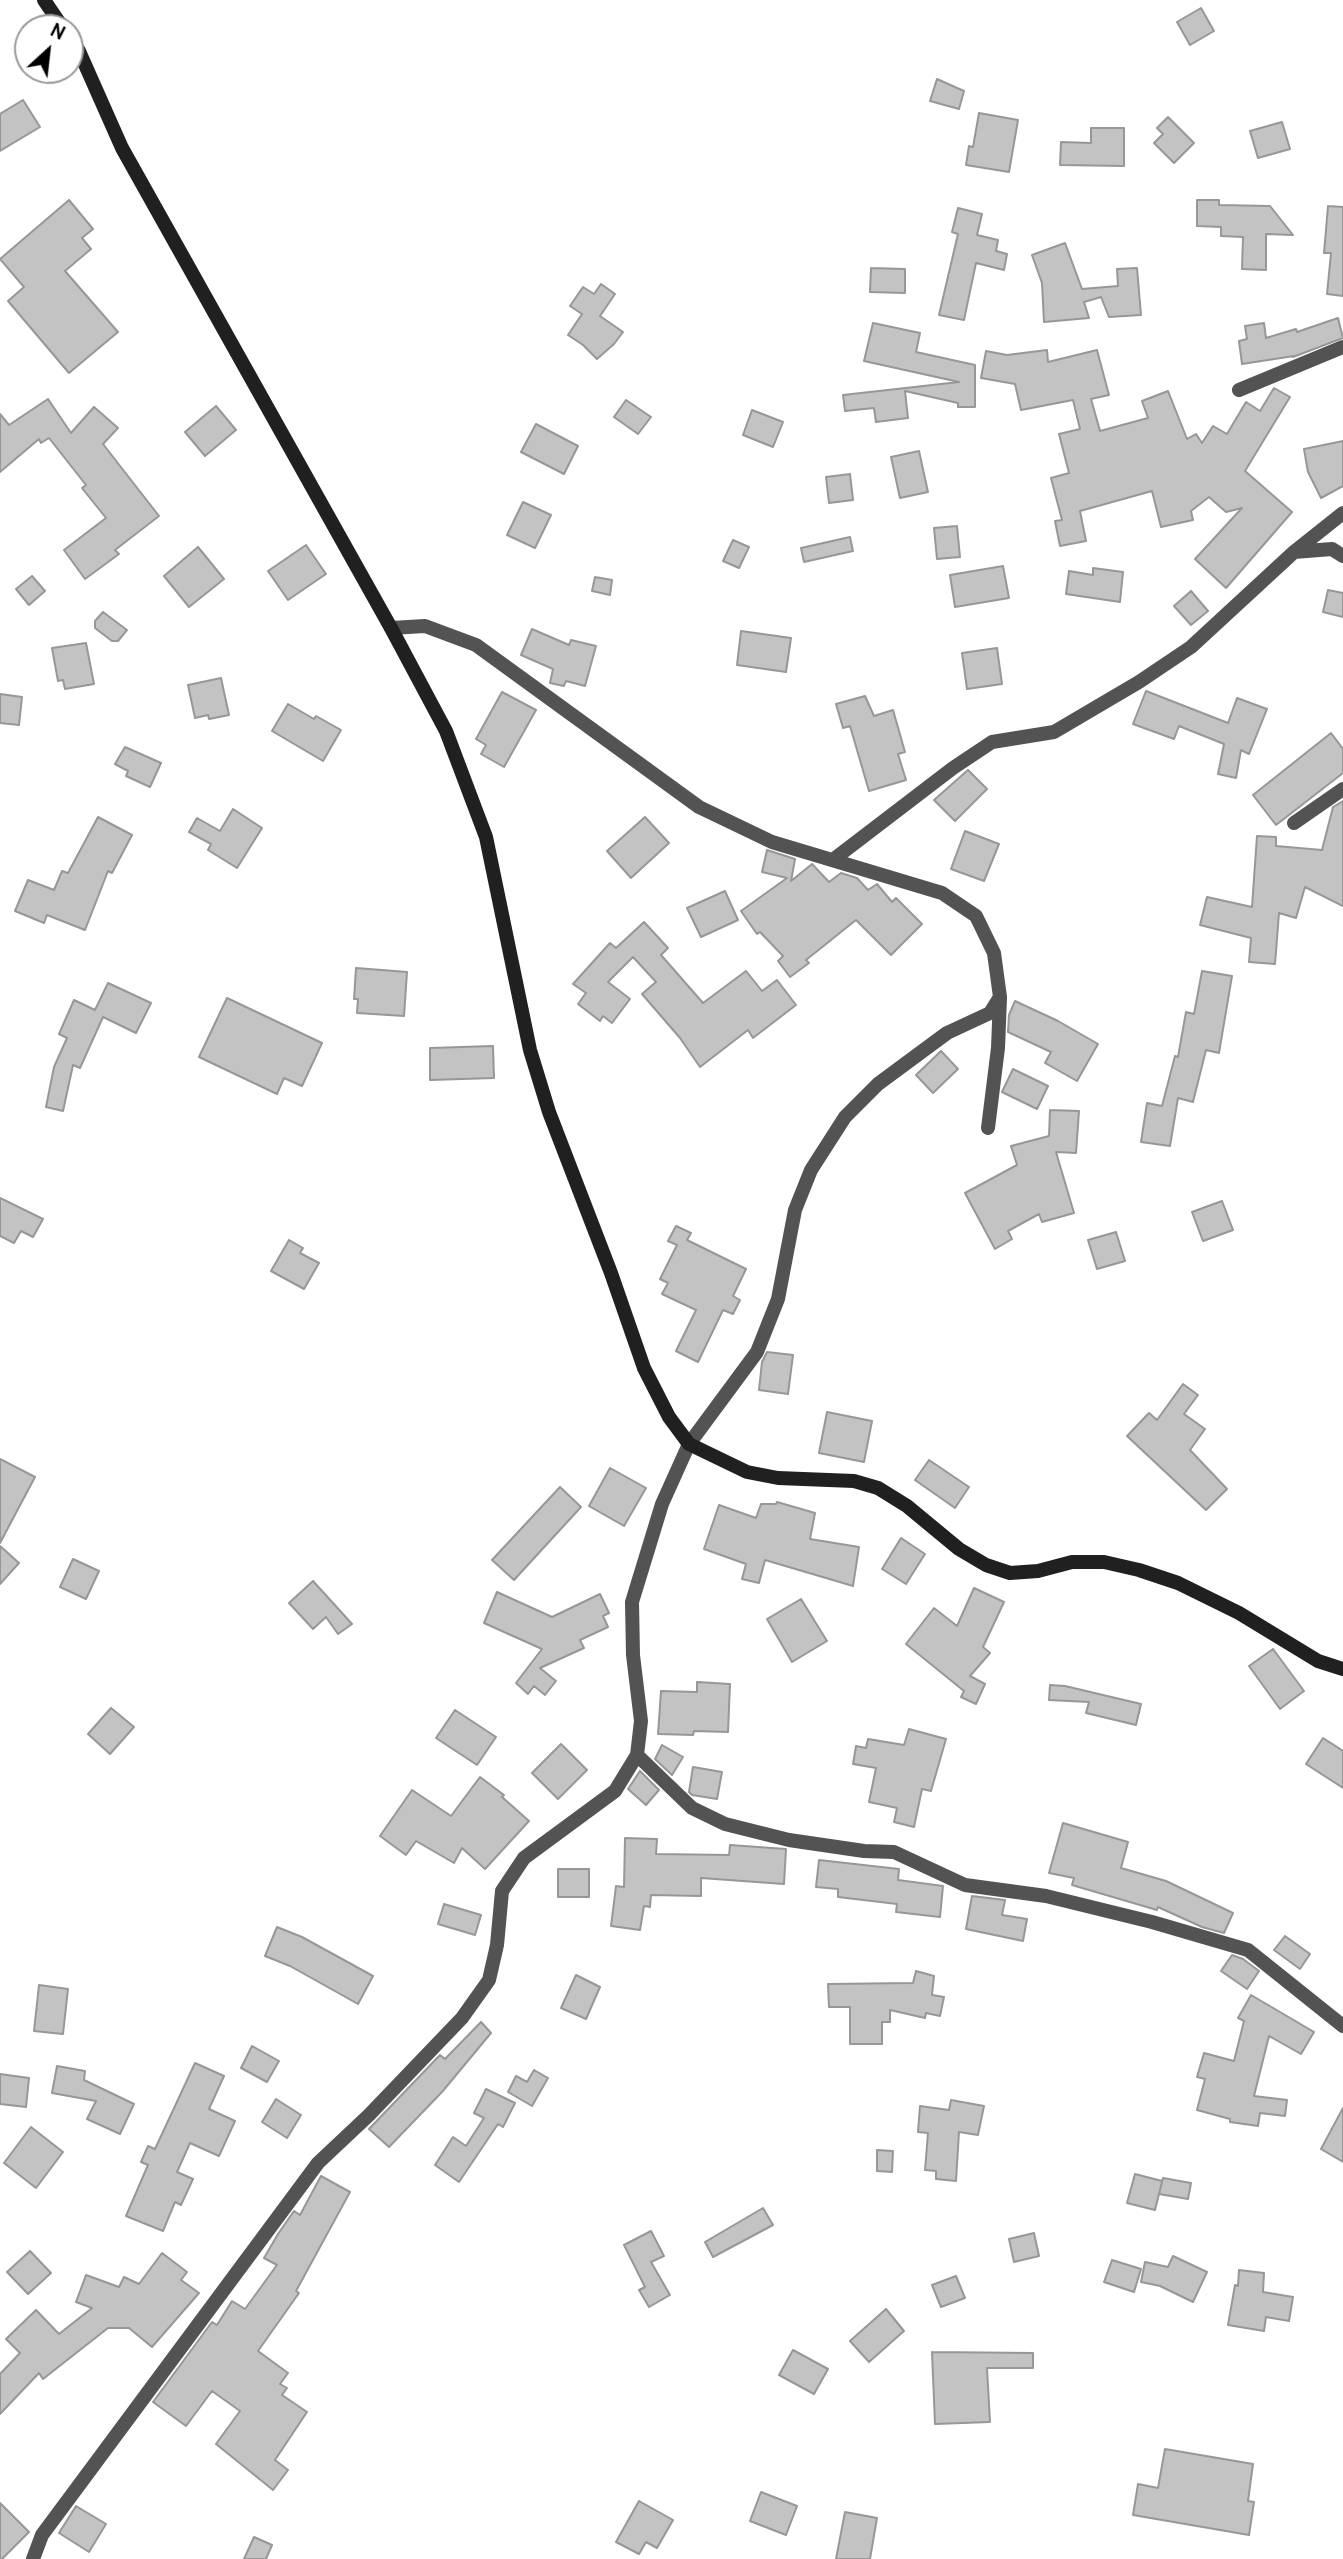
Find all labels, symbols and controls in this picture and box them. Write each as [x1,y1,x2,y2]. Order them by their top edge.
north arrow [14,14,84,84]
text: N [47,18,69,45]

